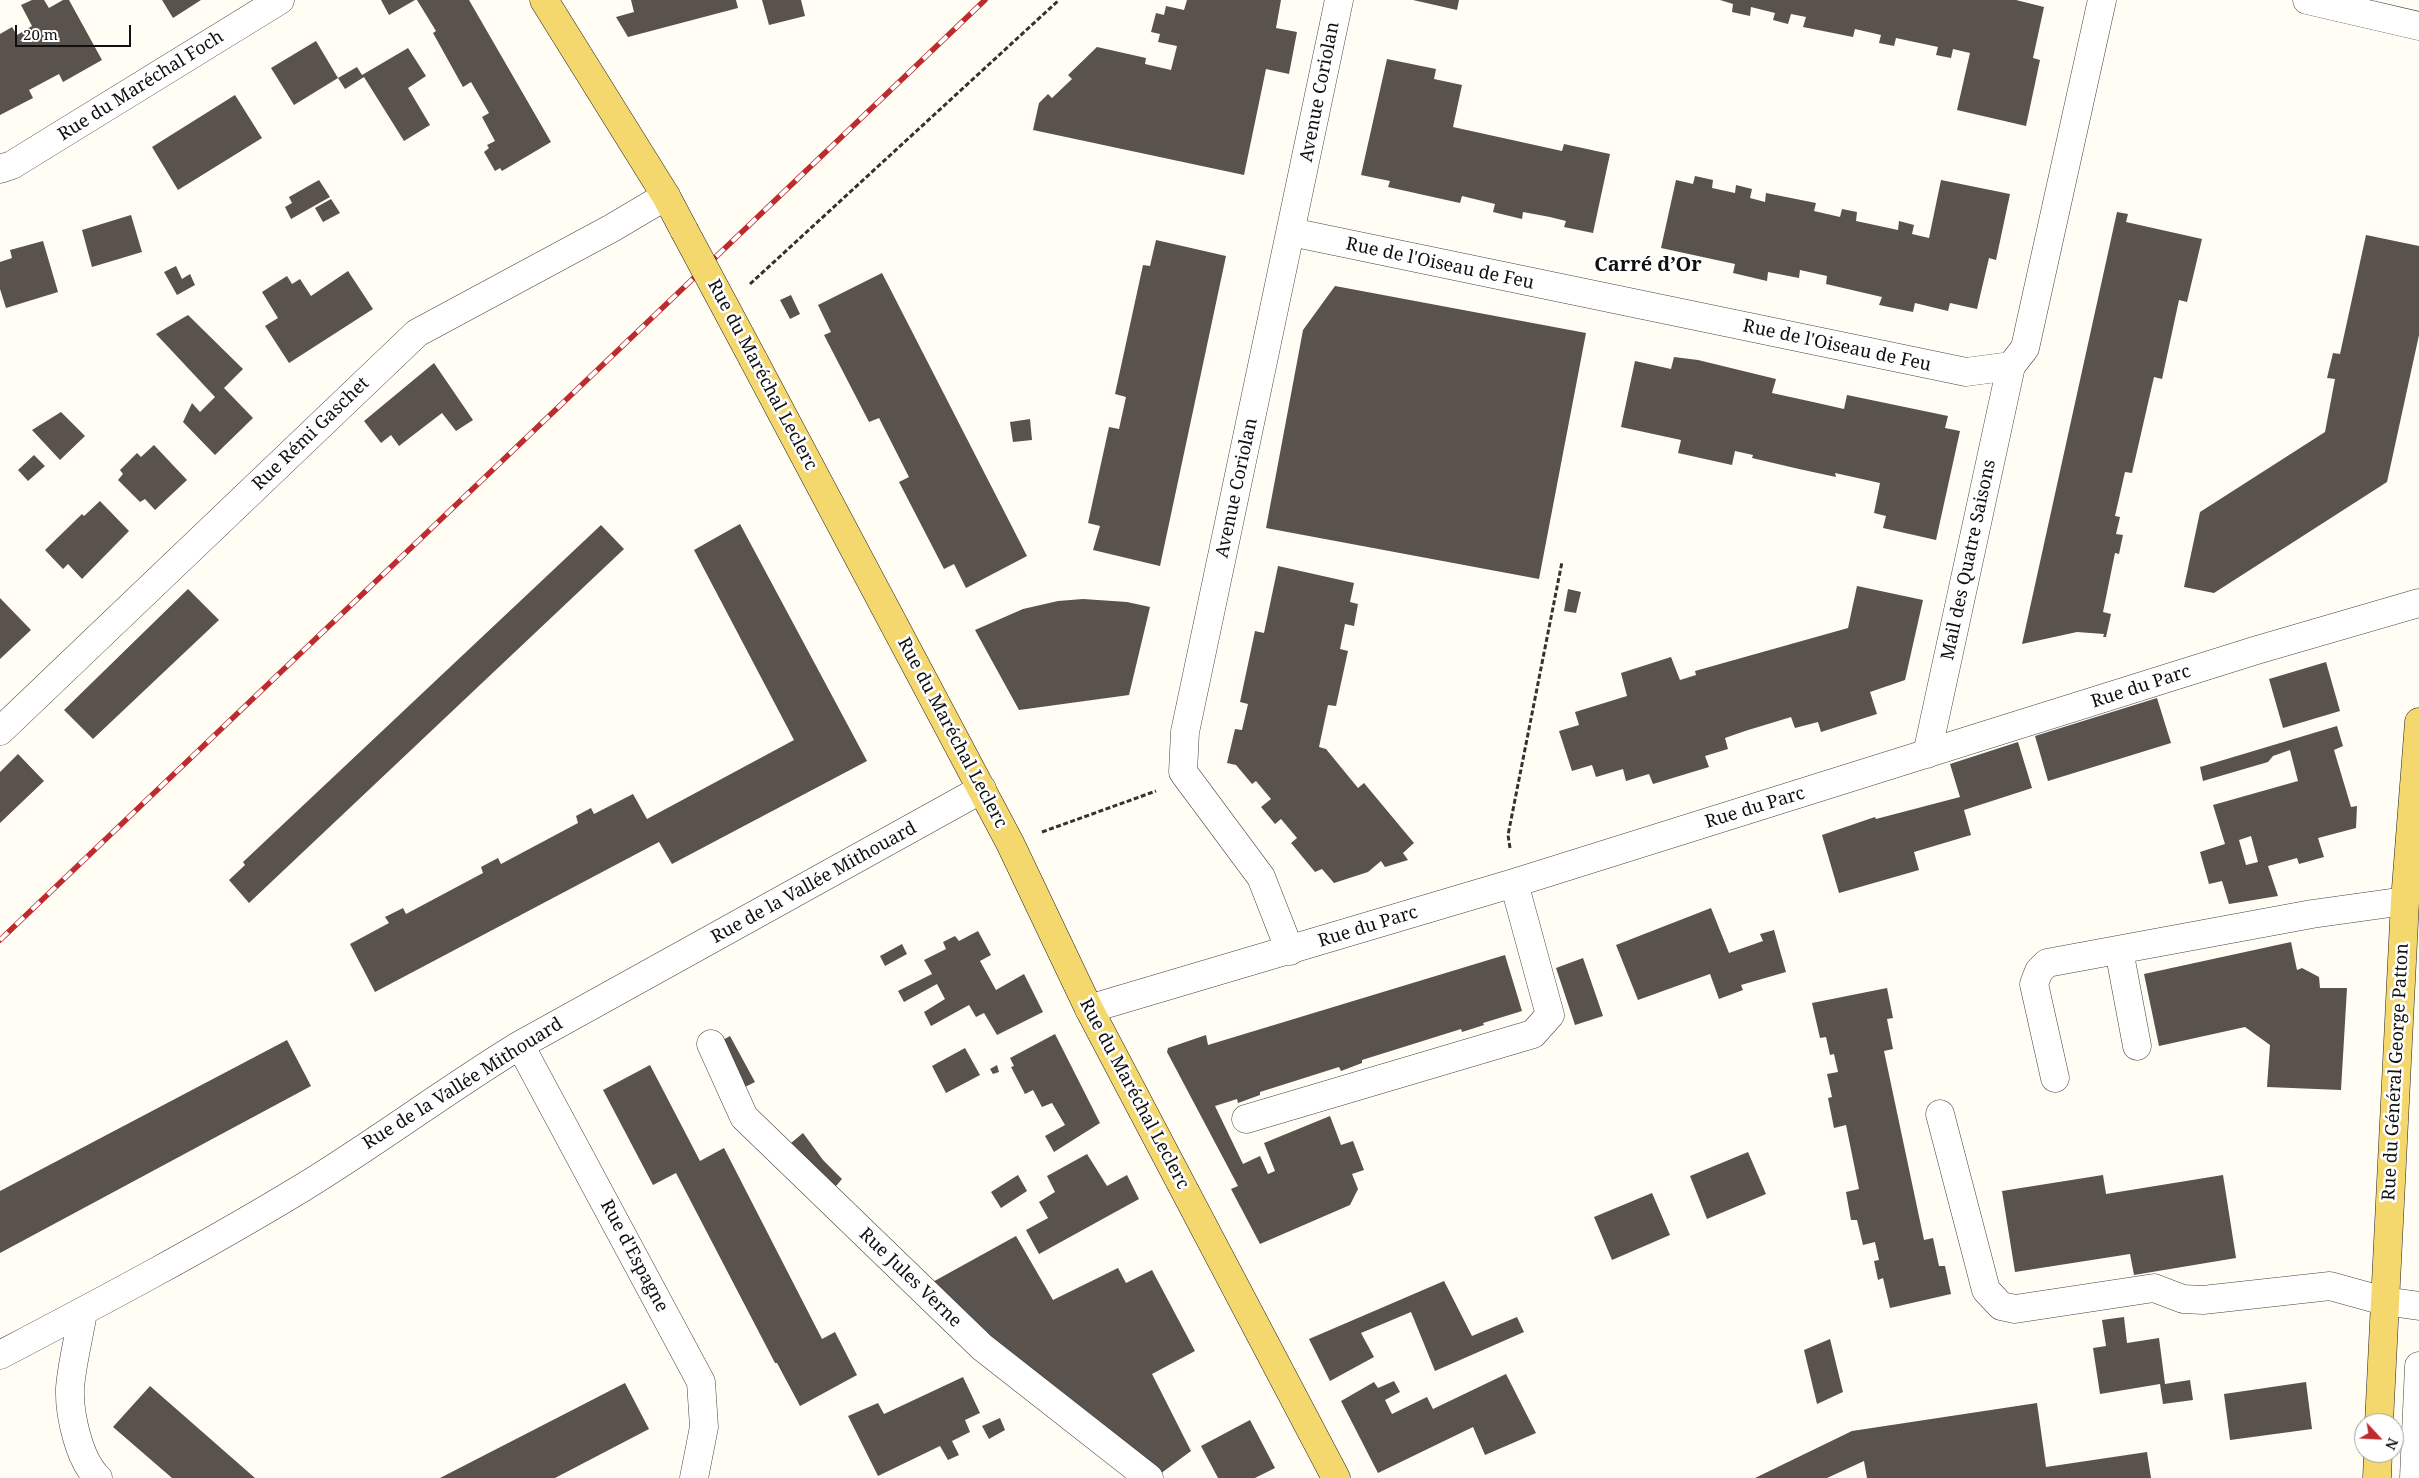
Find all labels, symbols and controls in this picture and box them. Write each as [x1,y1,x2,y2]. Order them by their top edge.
scale bar [18,15,134,47]
street label: Avenue Coriolan [1296,20,1344,164]
text: 20 m [23,24,58,44]
street label: Rue du Maréchal Foch [54,26,228,146]
street label: Rue de l'Oiseau de Feu [1344,233,1536,295]
district label: Carré d’Or [1594,253,1702,277]
street label: Rue du Maréchal Leclerc [703,276,821,474]
street label: Rue de l'Oiseau de Feu [1741,315,1933,377]
street label: Rue Rémi Gaschet [248,373,374,495]
street label: Avenue Coriolan [1212,416,1262,560]
street label: Mail des Quatre Saisons [1937,458,2001,662]
street label: Rue du Maréchal Leclerc [893,634,1011,832]
street label: Rue du Parc [2089,661,2193,713]
street label: Rue du Parc [1703,783,1807,833]
street label: Rue de la Vallée Mithouard [708,817,920,949]
street label: Rue du Parc [1316,902,1420,952]
street label: Rue du Général George Patton [2378,943,2414,1201]
street label: Rue du Maréchal Leclerc [1075,995,1193,1193]
street label: Rue de la Vallée Mithouard [359,1014,567,1154]
street label: Rue d'Espagne [595,1196,673,1316]
street label: Rue Jules Verne [854,1224,966,1332]
north arrow [2354,1413,2404,1463]
text: N [2381,1435,2403,1453]

